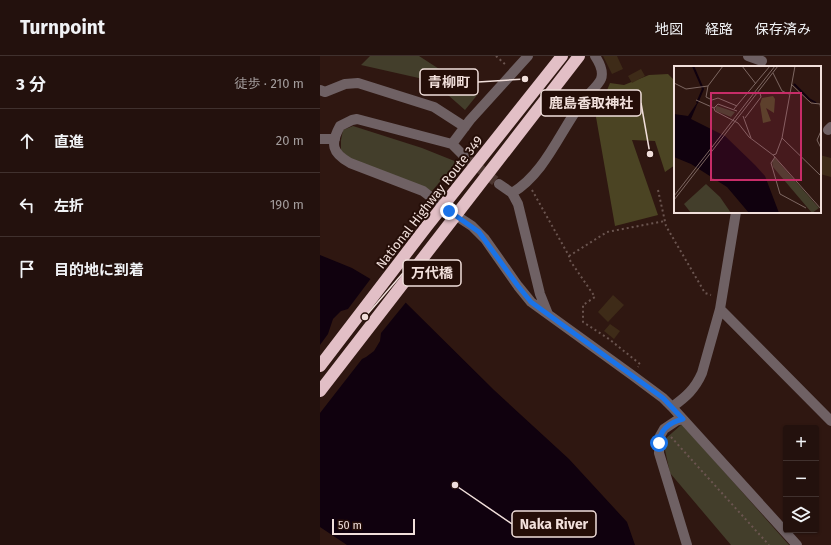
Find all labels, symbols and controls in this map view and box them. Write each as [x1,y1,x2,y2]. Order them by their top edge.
text: Turnpoint [20,16,105,39]
text: 地図 [655,21,683,38]
text: 経路 [705,21,733,38]
text: 保存済み [755,21,811,38]
inset map [674,66,821,213]
callout: 青柳町 [420,69,478,95]
text: 3 分 [16,74,46,95]
text: 青柳町 [428,74,470,91]
text: 徒歩 · 210 m [234,76,304,91]
callout: 鹿島香取神社 [541,90,641,116]
text: 鹿島香取神社 [549,95,633,112]
icon: ahead [16,130,38,152]
text: 直進 [54,133,84,151]
text: 20 m [276,133,304,148]
street label: National Highway Route 349 [373,133,486,272]
icon: left [16,194,38,216]
text: 左折 [54,197,84,215]
text: 190 m [270,197,304,212]
route end [440,202,458,220]
icon: arrive [16,258,38,280]
callout: 万代橋 [403,260,461,286]
text: 目的地に到着 [54,261,144,279]
text: 万代橋 [411,265,453,282]
map controls [783,425,819,533]
button: + [783,425,819,461]
route start [650,434,668,452]
button: − [783,461,819,497]
button: layers [783,497,819,533]
callout: Naka River [512,511,596,537]
text: Naka River [520,516,589,533]
scale bar [332,517,415,536]
text: 50 m [338,519,362,532]

